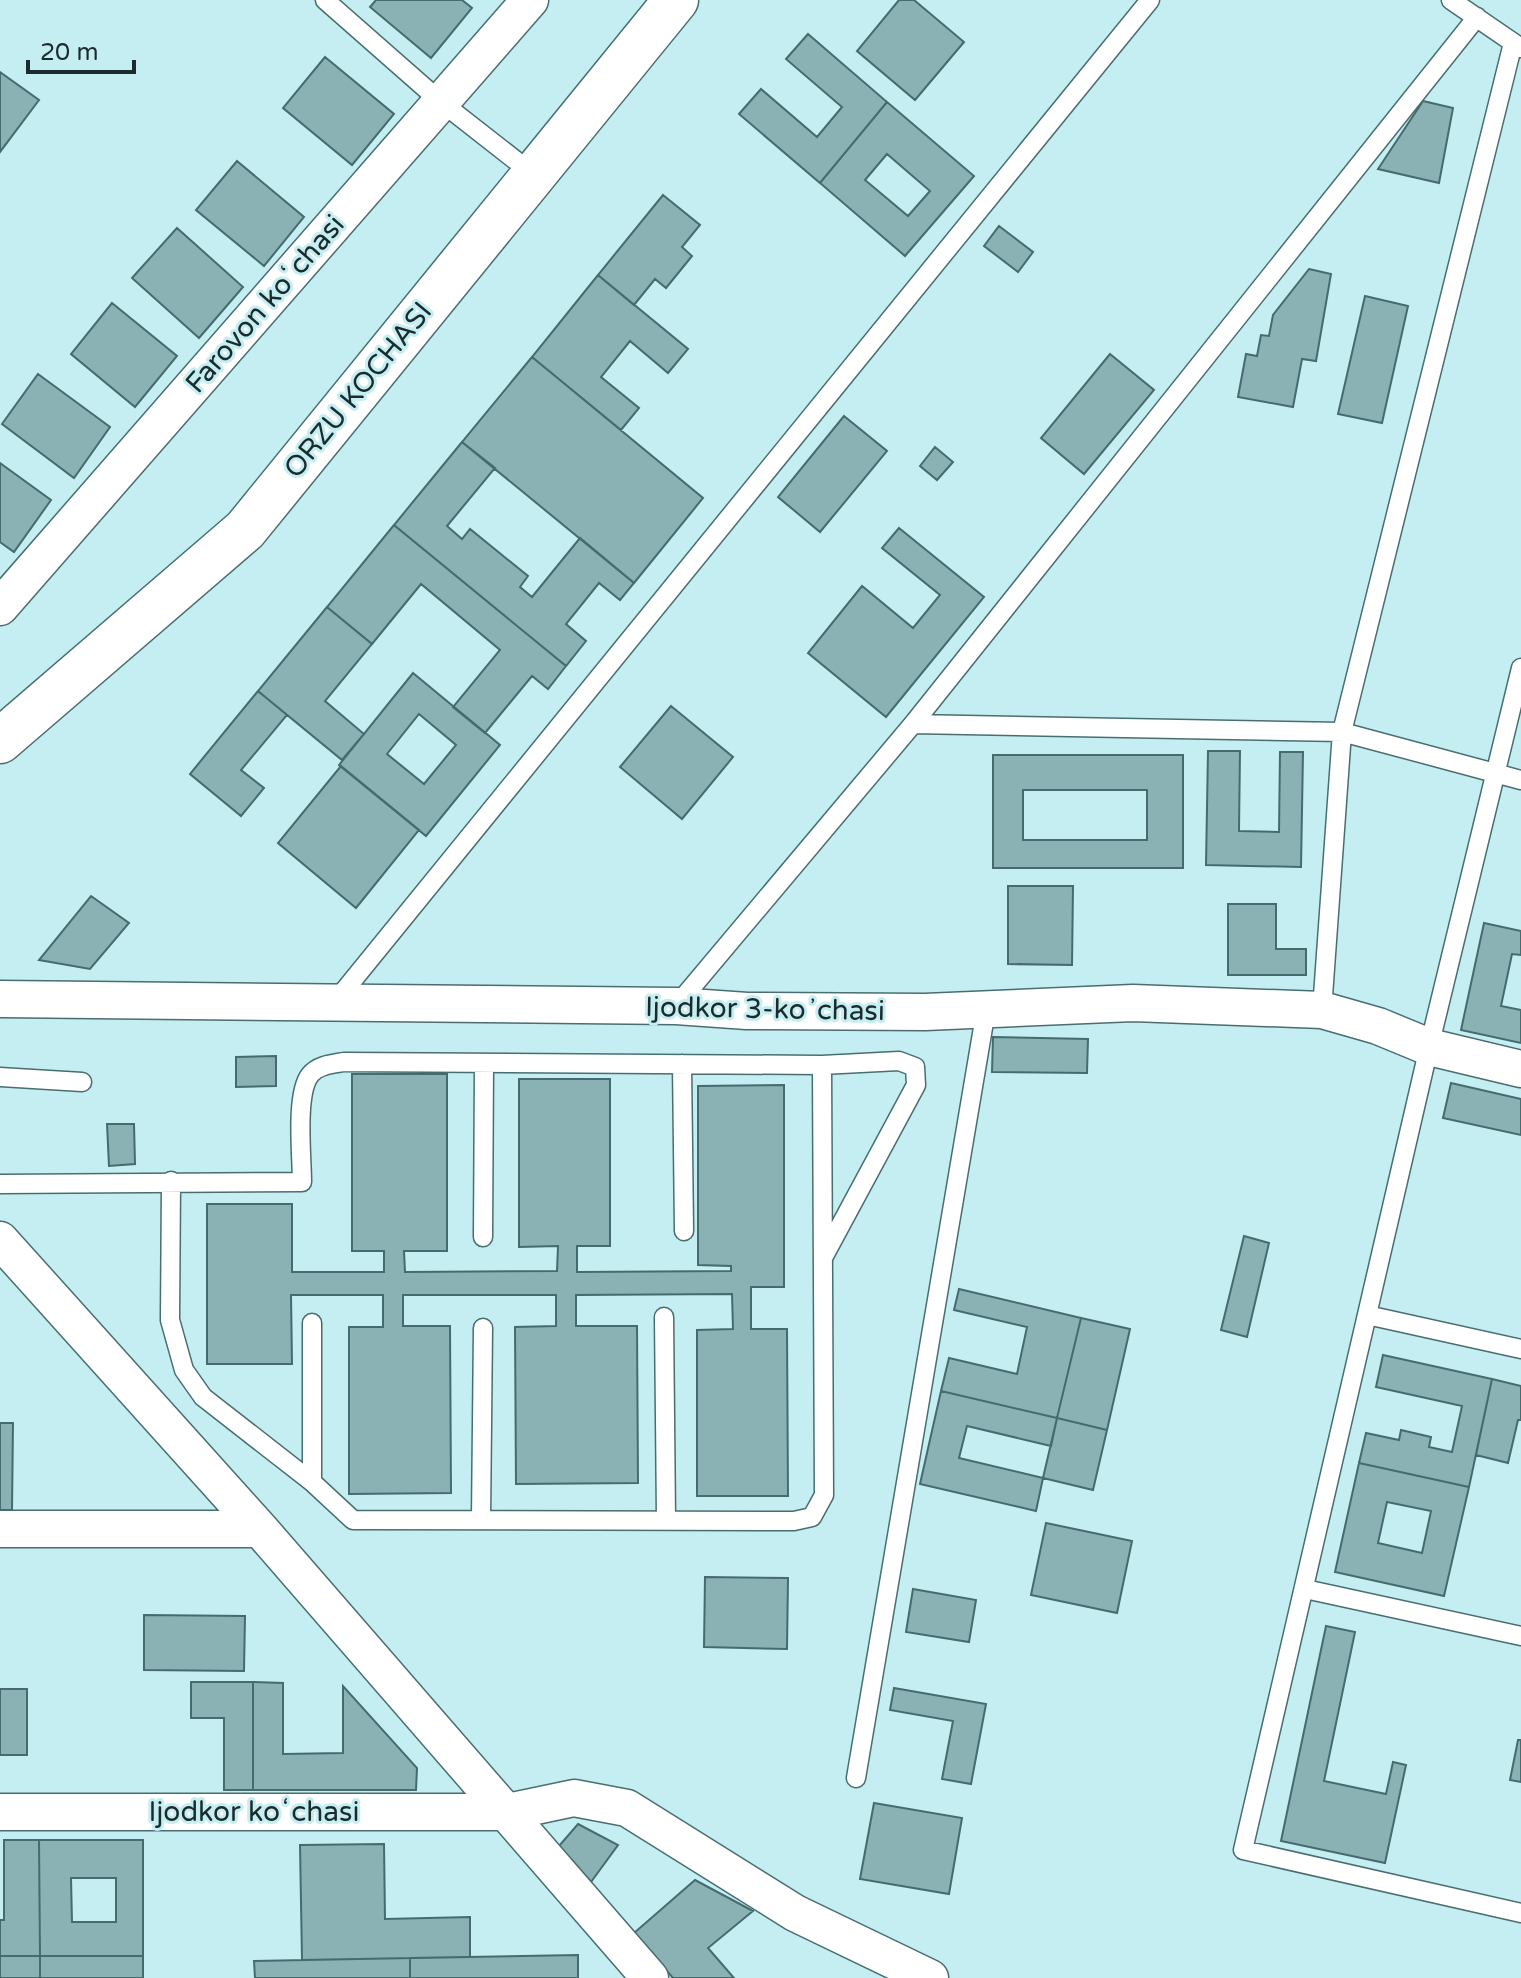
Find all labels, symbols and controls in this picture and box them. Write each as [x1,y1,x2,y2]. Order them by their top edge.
scale bar [28,24,134,74]
text: 20 m [40,38,98,67]
street label: Farovon koʻchasi [178,208,352,400]
street label: ORZU KOCHASI [277,295,439,485]
street label: Ijodkor 3-koʼchasi [645,990,885,1028]
street label: Ijodkor koʻchasi [149,1795,359,1829]

